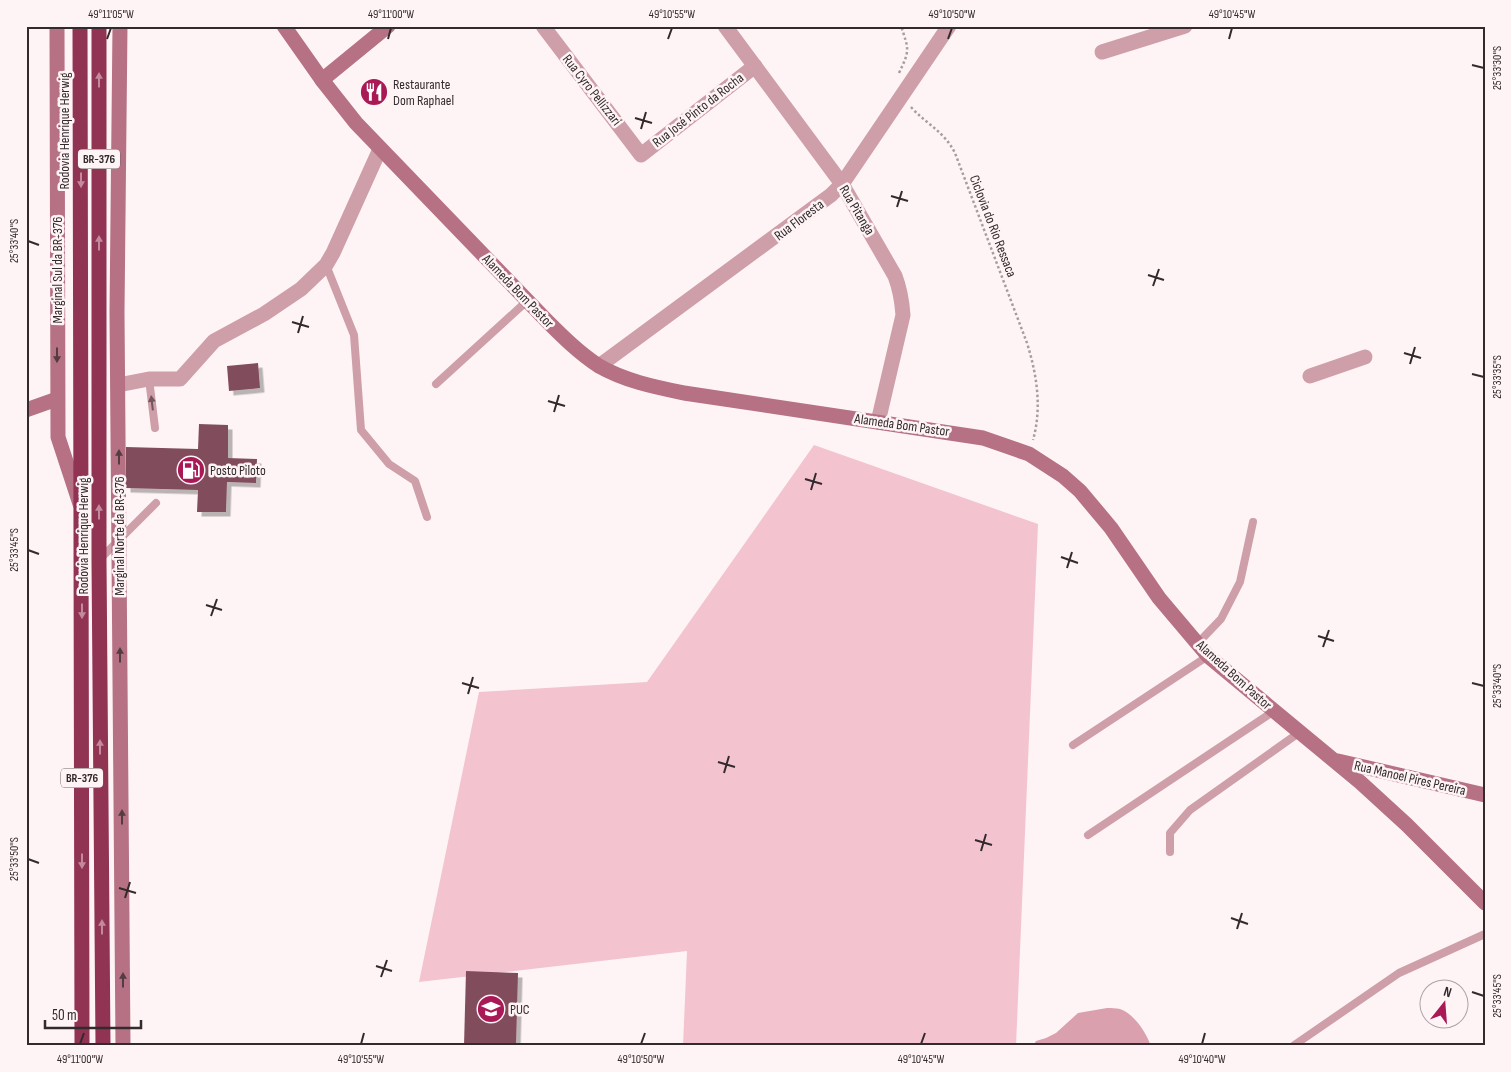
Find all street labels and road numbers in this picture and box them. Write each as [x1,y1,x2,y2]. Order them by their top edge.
street label: Rua Cyro Pellizzari [559,51,625,129]
street label: Rua José Pinto da Rocha [649,69,747,151]
street label: Rodovia Henrique Herwig [56,72,73,190]
road number: BR-376 [78,150,120,168]
street label: Ciclovia do Rio Ressaca [966,173,1020,279]
street label: Rua Pitanga [836,182,878,238]
street label: Rua Floresta [771,196,827,244]
street label: Marginal Sul da BR-376 [49,217,66,323]
street label: Alameda Bom Pastor [478,250,557,331]
street label: Alameda Bom Pastor [852,410,951,440]
street label: Marginal Norte da BR-376 [111,476,128,596]
street label: Rodovia Henrique Herwig [75,477,92,595]
street label: Alameda Bom Pastor [1192,636,1275,713]
street label: Rua Manoel Pires Pereira [1353,757,1467,799]
road number: BR-376 [61,768,103,788]

